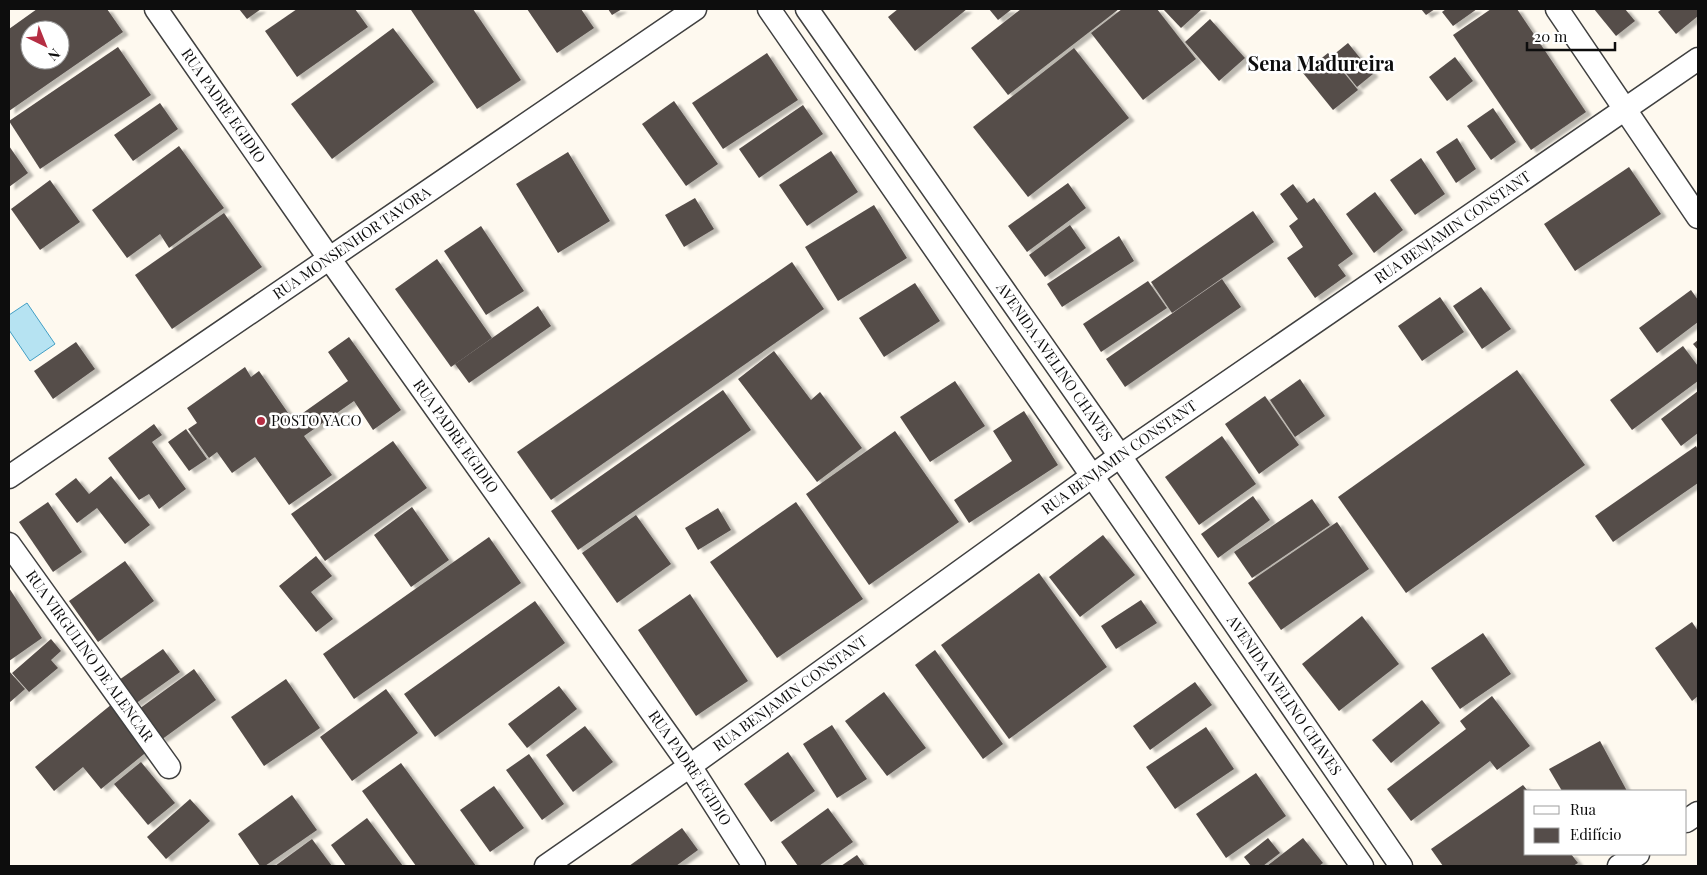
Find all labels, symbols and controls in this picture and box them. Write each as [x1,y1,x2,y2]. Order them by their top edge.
north arrow [20,20,70,70]
scale bar [1527,20,1614,52]
text: 20 m [1534,26,1568,46]
text: N [44,44,64,65]
street label: RUA PADRE EGIDIO [177,44,271,166]
district label: Sena Madureira [1248,49,1395,76]
street label: RUA BENJAMIN CONSTANT [1370,166,1534,288]
street label: RUA MONSENHOR TAVORA [268,181,435,303]
street label: AVENIDA AVELINO CHAVES [992,277,1118,445]
street label: RUA PADRE EGIDIO [409,375,504,497]
street label: RUA BENJAMIN CONSTANT [1037,395,1201,518]
place label: POSTO YACO [271,410,362,430]
marker: POSTO YACO [255,415,267,427]
street label: RUA VIRGULINO DE ALENCAR [22,566,159,745]
street label: AVENIDA AVELINO CHAVES [1222,610,1347,779]
street label: RUA BENJAMIN CONSTANT [709,630,871,755]
street label: RUA PADRE EGIDIO [645,706,736,829]
legend [1524,790,1687,855]
text: Rua [1570,799,1596,819]
text: Edifício [1570,824,1622,844]

